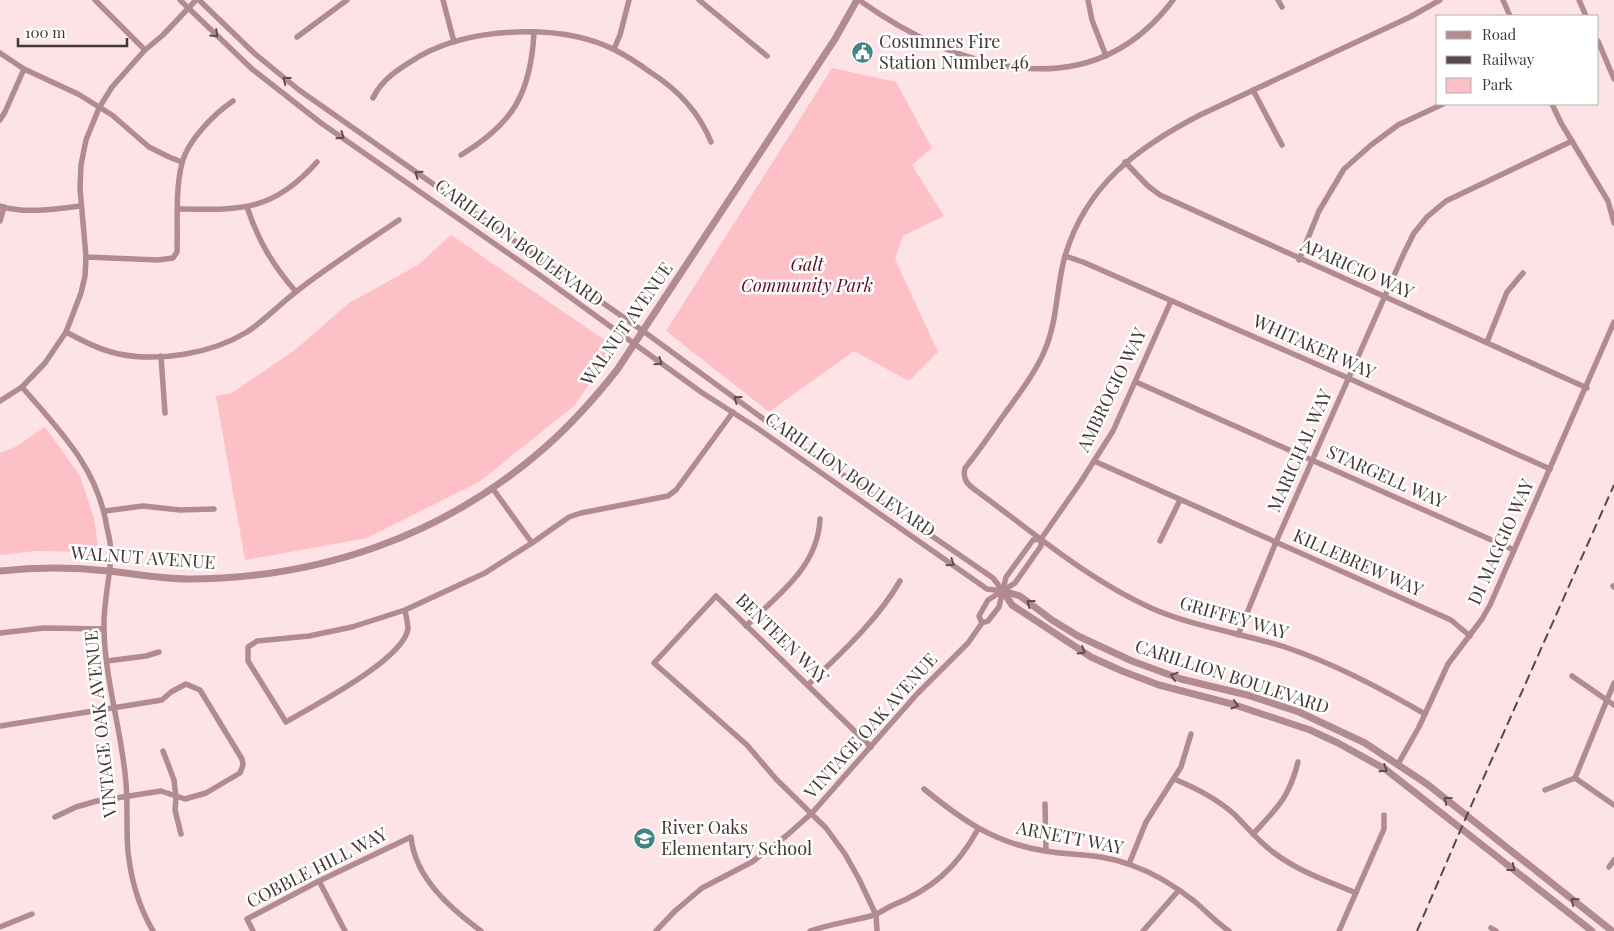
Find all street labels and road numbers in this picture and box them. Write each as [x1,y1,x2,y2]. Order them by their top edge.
street label: CARILLION BOULEVARD [431,173,609,311]
street label: APARICIO WAY [1296,232,1418,304]
street label: WALNUT AVENUE [574,257,678,391]
street label: WHITAKER WAY [1248,308,1380,384]
street label: AMBROGIO WAY [1070,323,1152,456]
street label: MARICHAL WAY [1261,385,1337,516]
street label: CARILLION BOULEVARD [761,406,941,542]
street label: STARGELL WAY [1323,439,1450,513]
street label: DI MAGGIO WAY [1462,475,1539,608]
street label: KILLEBREW WAY [1290,523,1427,602]
street label: WALNUT AVENUE [69,540,216,574]
street label: BENTEEN WAY [731,588,835,689]
street label: GRIFFEY WAY [1177,590,1292,644]
street label: VINTAGE OAK AVENUE [78,629,122,820]
street label: CARILLION BOULEVARD [1132,633,1332,719]
street label: VINTAGE OAK AVENUE [798,647,942,804]
street label: ARNETT WAY [1014,815,1126,859]
street label: COBBLE HILL WAY [242,821,391,913]

